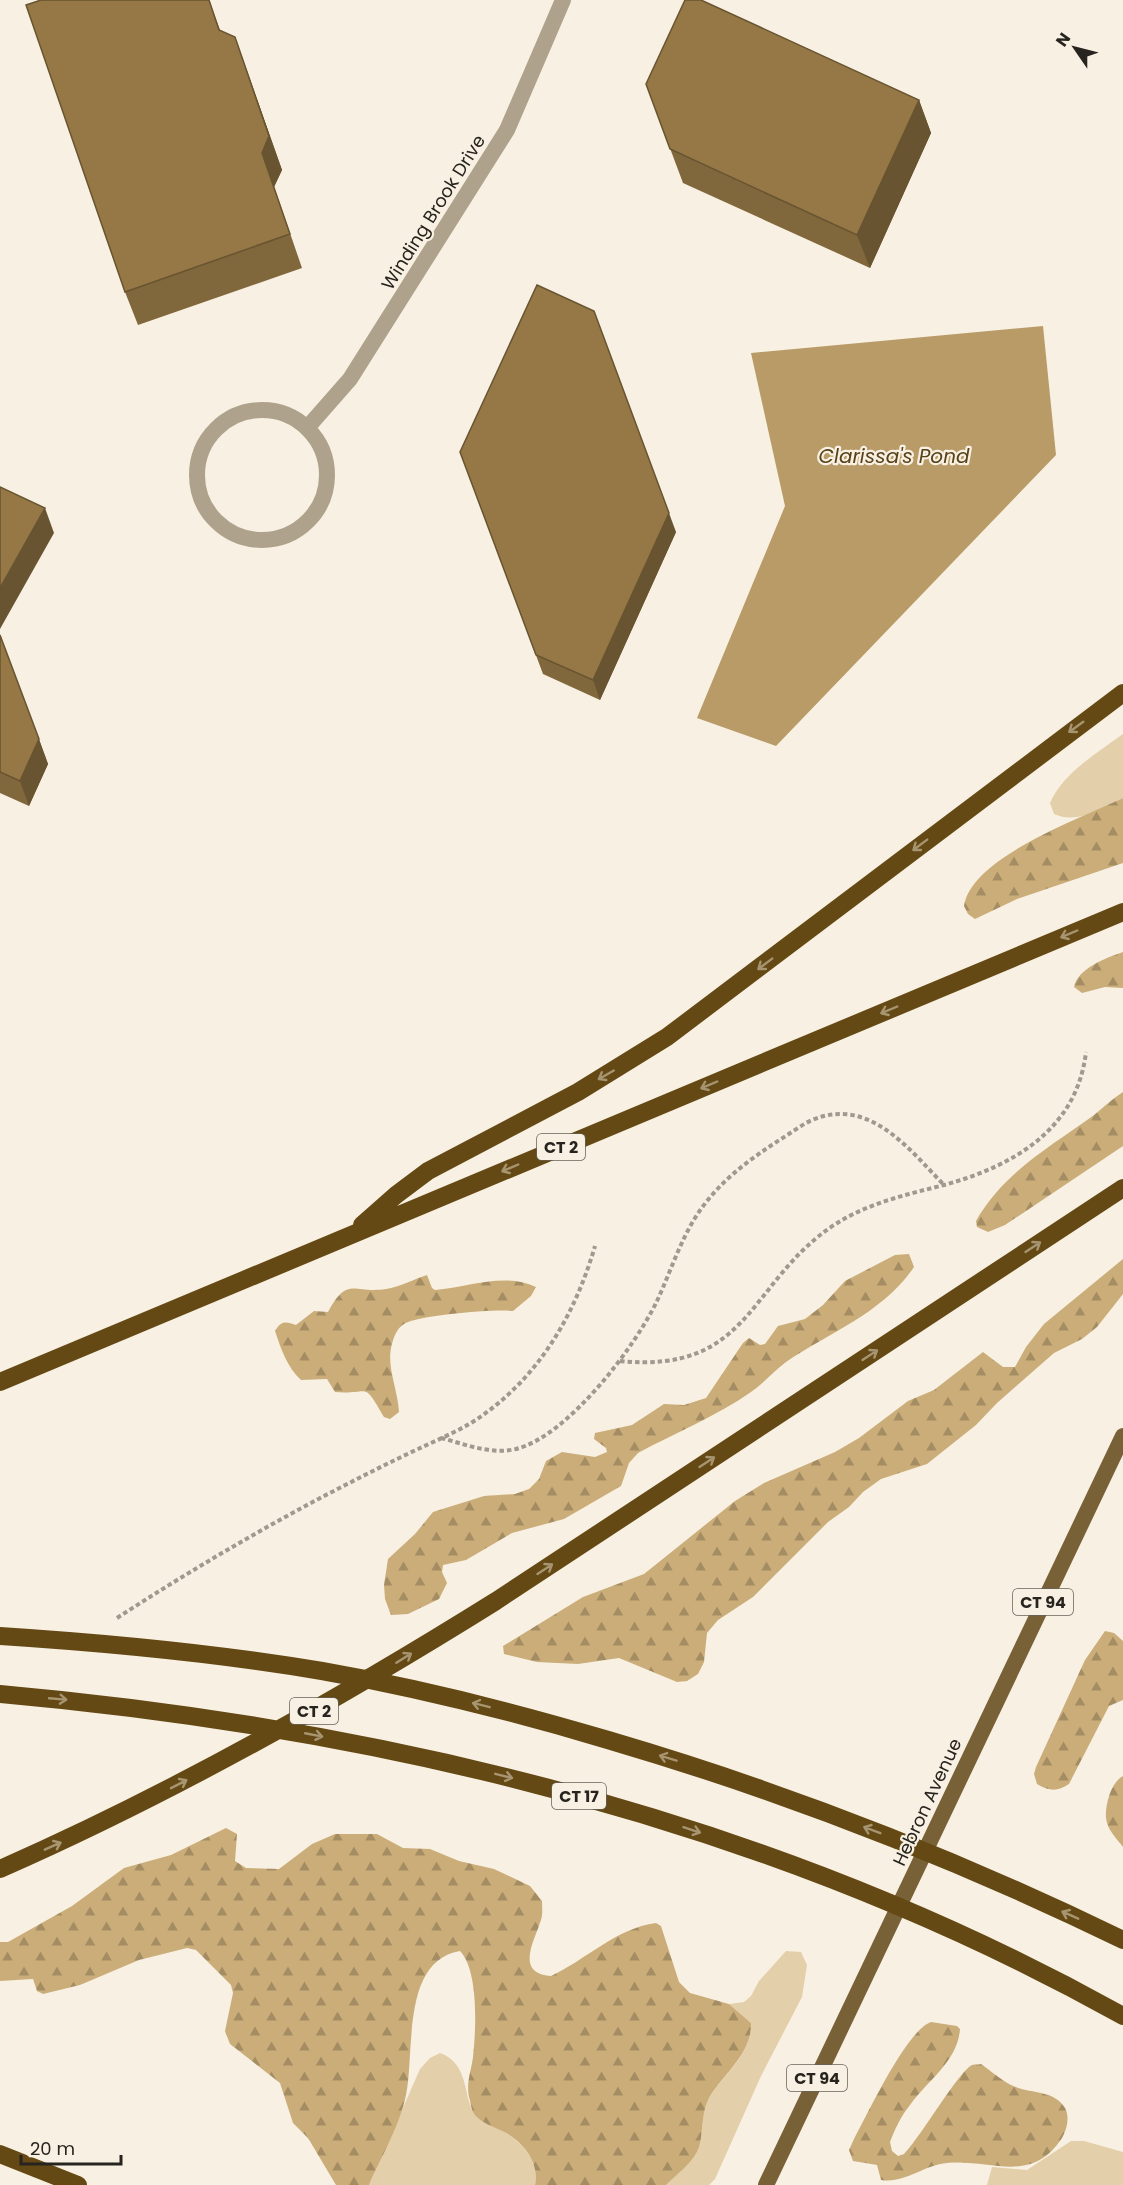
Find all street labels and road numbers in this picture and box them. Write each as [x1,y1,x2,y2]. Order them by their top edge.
street label: Winding Brook Drive [375,130,491,294]
road number: CT 2 [537,1134,585,1160]
road number: CT 94 [1013,1589,1073,1615]
road number: CT 2 [290,1698,338,1724]
street label: Hebron Avenue [887,1734,967,1870]
road number: CT 17 [552,1783,606,1809]
road number: CT 94 [787,2065,847,2091]

